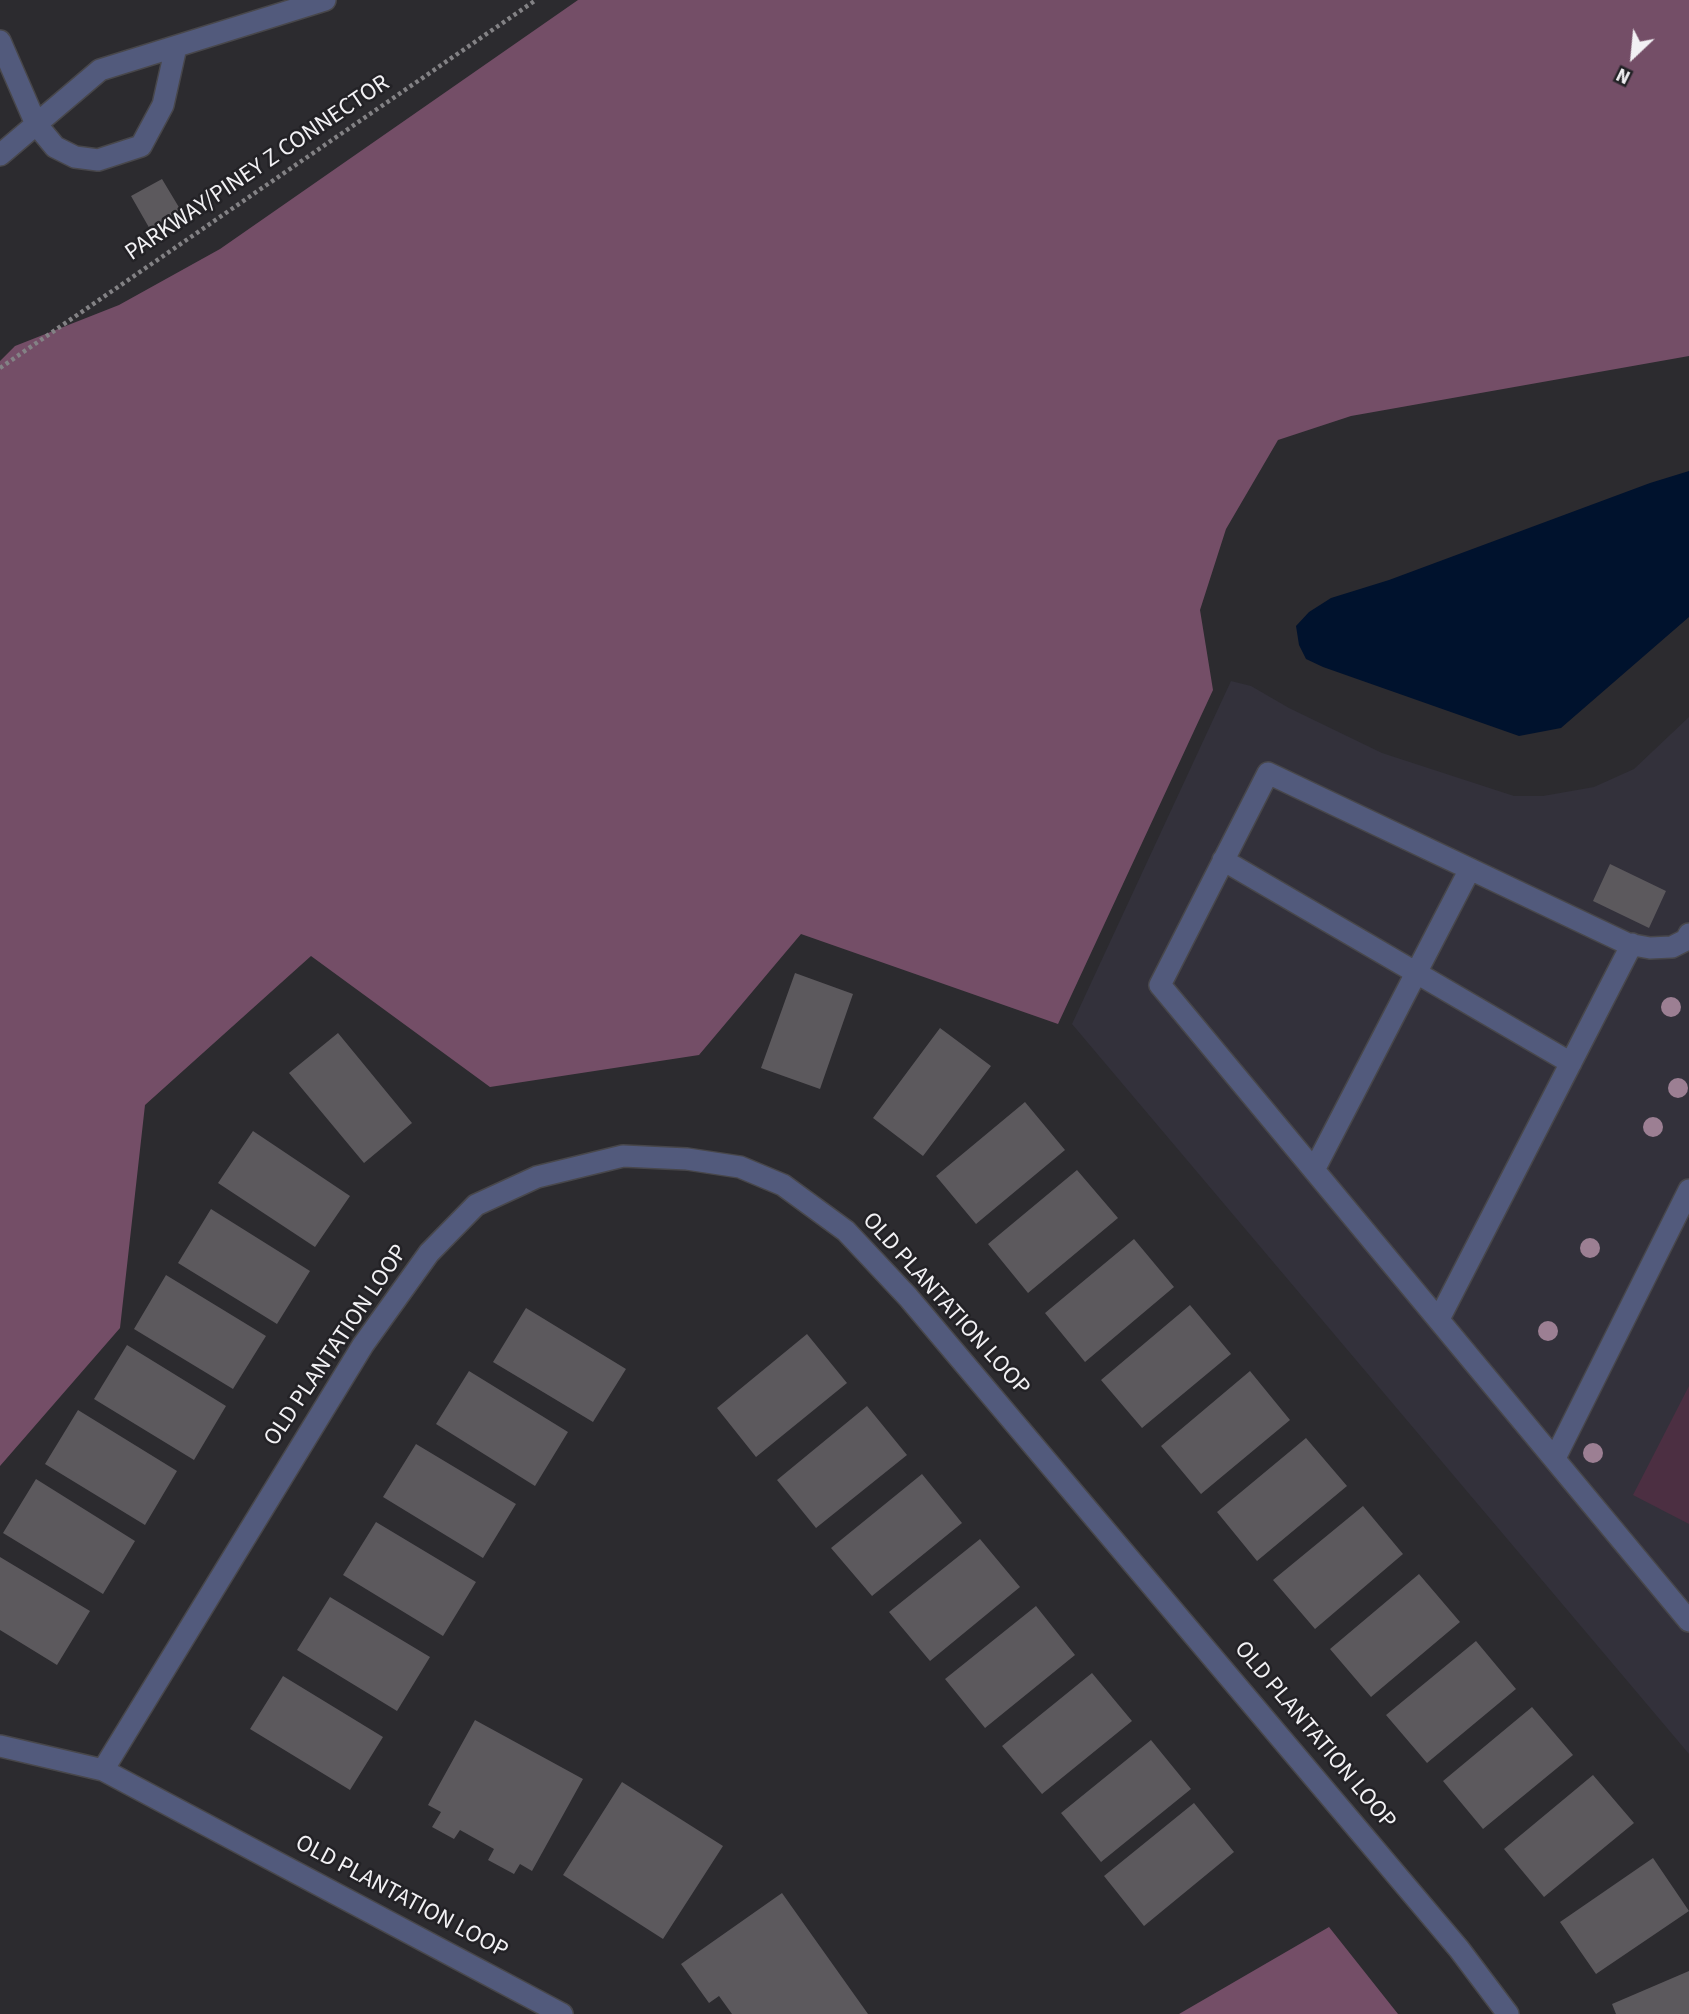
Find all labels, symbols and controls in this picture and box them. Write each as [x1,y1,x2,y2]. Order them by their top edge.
north arrow [1598,21,1668,91]
text: N [1612,60,1635,90]
street label: PARKWAY/PINEY Z CONNECTOR [120,70,396,268]
street label: OLD PLANTATION LOOP [855,1207,1035,1403]
street label: OLD PLANTATION LOOP [259,1240,415,1452]
street label: OLD PLANTATION LOOP [1227,1636,1401,1836]
street label: OLD PLANTATION LOOP [290,1830,512,1966]

